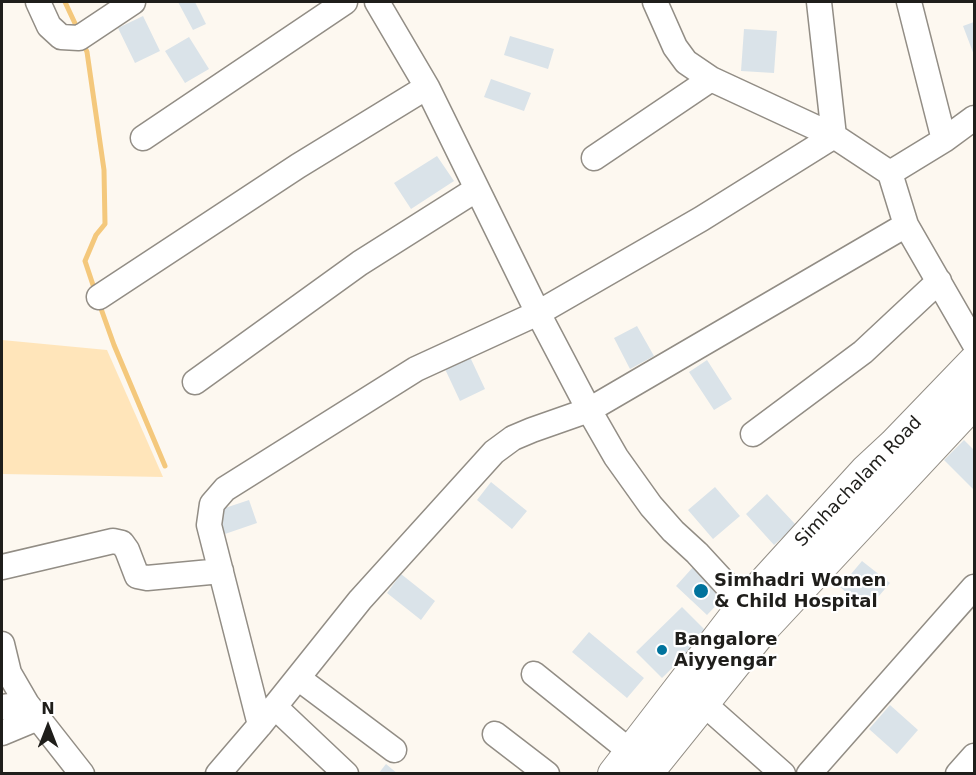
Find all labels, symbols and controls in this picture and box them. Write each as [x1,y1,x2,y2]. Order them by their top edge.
street label: Simhachalam Road [791,412,927,552]
place label: Simhadri Women & Child Hospital [714,570,886,612]
marker: Simhadri Women & Child Hospital [692,582,710,600]
place label: Bangalore Aiyyengar [674,629,777,672]
marker: Bangalore Aiyyengar [655,643,669,657]
north arrow [18,697,78,757]
text: N [41,699,55,718]

